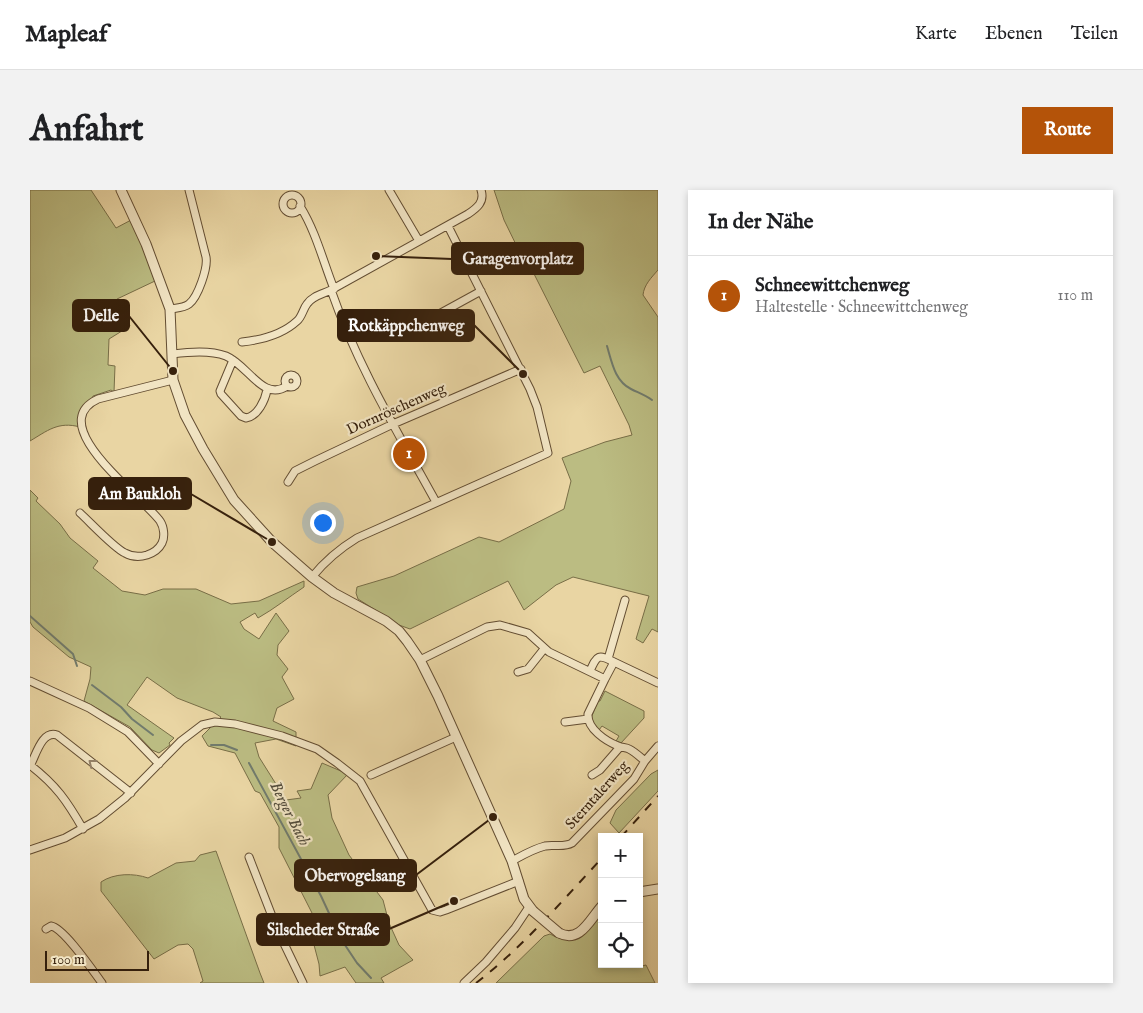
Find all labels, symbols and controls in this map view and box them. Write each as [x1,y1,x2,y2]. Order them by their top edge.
text: Mapleaf [25,19,107,50]
text: Karte [915,23,957,46]
text: Ebenen [985,23,1043,46]
text: Teilen [1071,23,1118,46]
button: Route [1022,107,1113,154]
text: Anfahrt [30,108,144,153]
text: In der Nähe [708,209,814,236]
callout: Garagenvorplatz [452,243,583,274]
text: Garagenvorplatz [463,250,574,270]
text: Schneewittchenweg [755,274,909,298]
text: 1 [721,286,727,306]
text: 110 m [1057,286,1093,306]
text: Haltestelle · Schneewittchenweg [755,298,968,318]
callout: Delle [73,300,129,331]
text: Delle [83,307,120,327]
callout: Rotkäppchenweg [338,310,474,341]
text: Rotkäppchenweg [348,317,466,337]
street label: Dornröschenweg [344,378,449,439]
pin: 1 [393,435,425,473]
callout: Am Baukloh [89,478,191,509]
text: Am Baukloh [98,485,182,505]
your location [310,510,336,536]
street label: Sterntalerweg [561,756,633,833]
one-way arrow [89,760,98,768]
water label: Berger Bach [264,778,314,850]
map controls [598,833,643,968]
button: + [598,833,643,878]
callout: Obervogelsang [295,860,416,891]
text: Obervogelsang [305,867,407,887]
button: − [598,878,643,923]
callout: Silscheder Straße [257,914,389,945]
text: Silscheder Straße [267,921,380,941]
button: locate [598,923,643,968]
scale bar [45,948,149,971]
text: 100 m [52,951,85,969]

